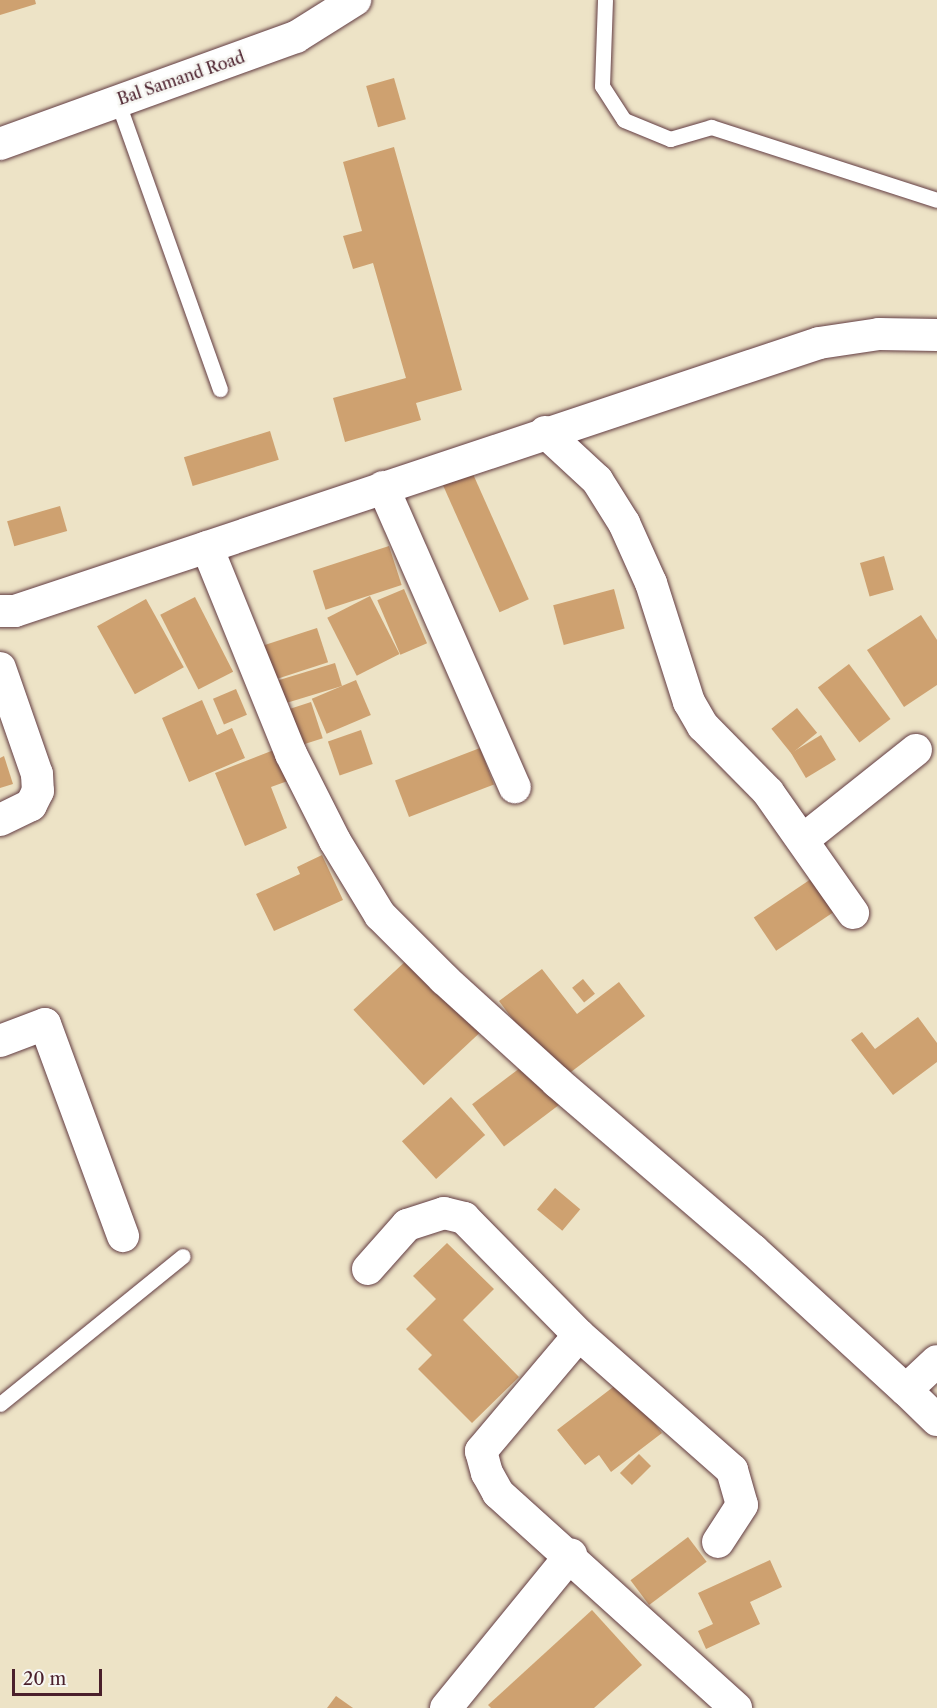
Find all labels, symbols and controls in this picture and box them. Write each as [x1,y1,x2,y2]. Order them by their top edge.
street label: Bal Samand Road [115,47,247,109]
scale bar [15,1657,105,1695]
text: 20 m [23,1668,66,1690]

